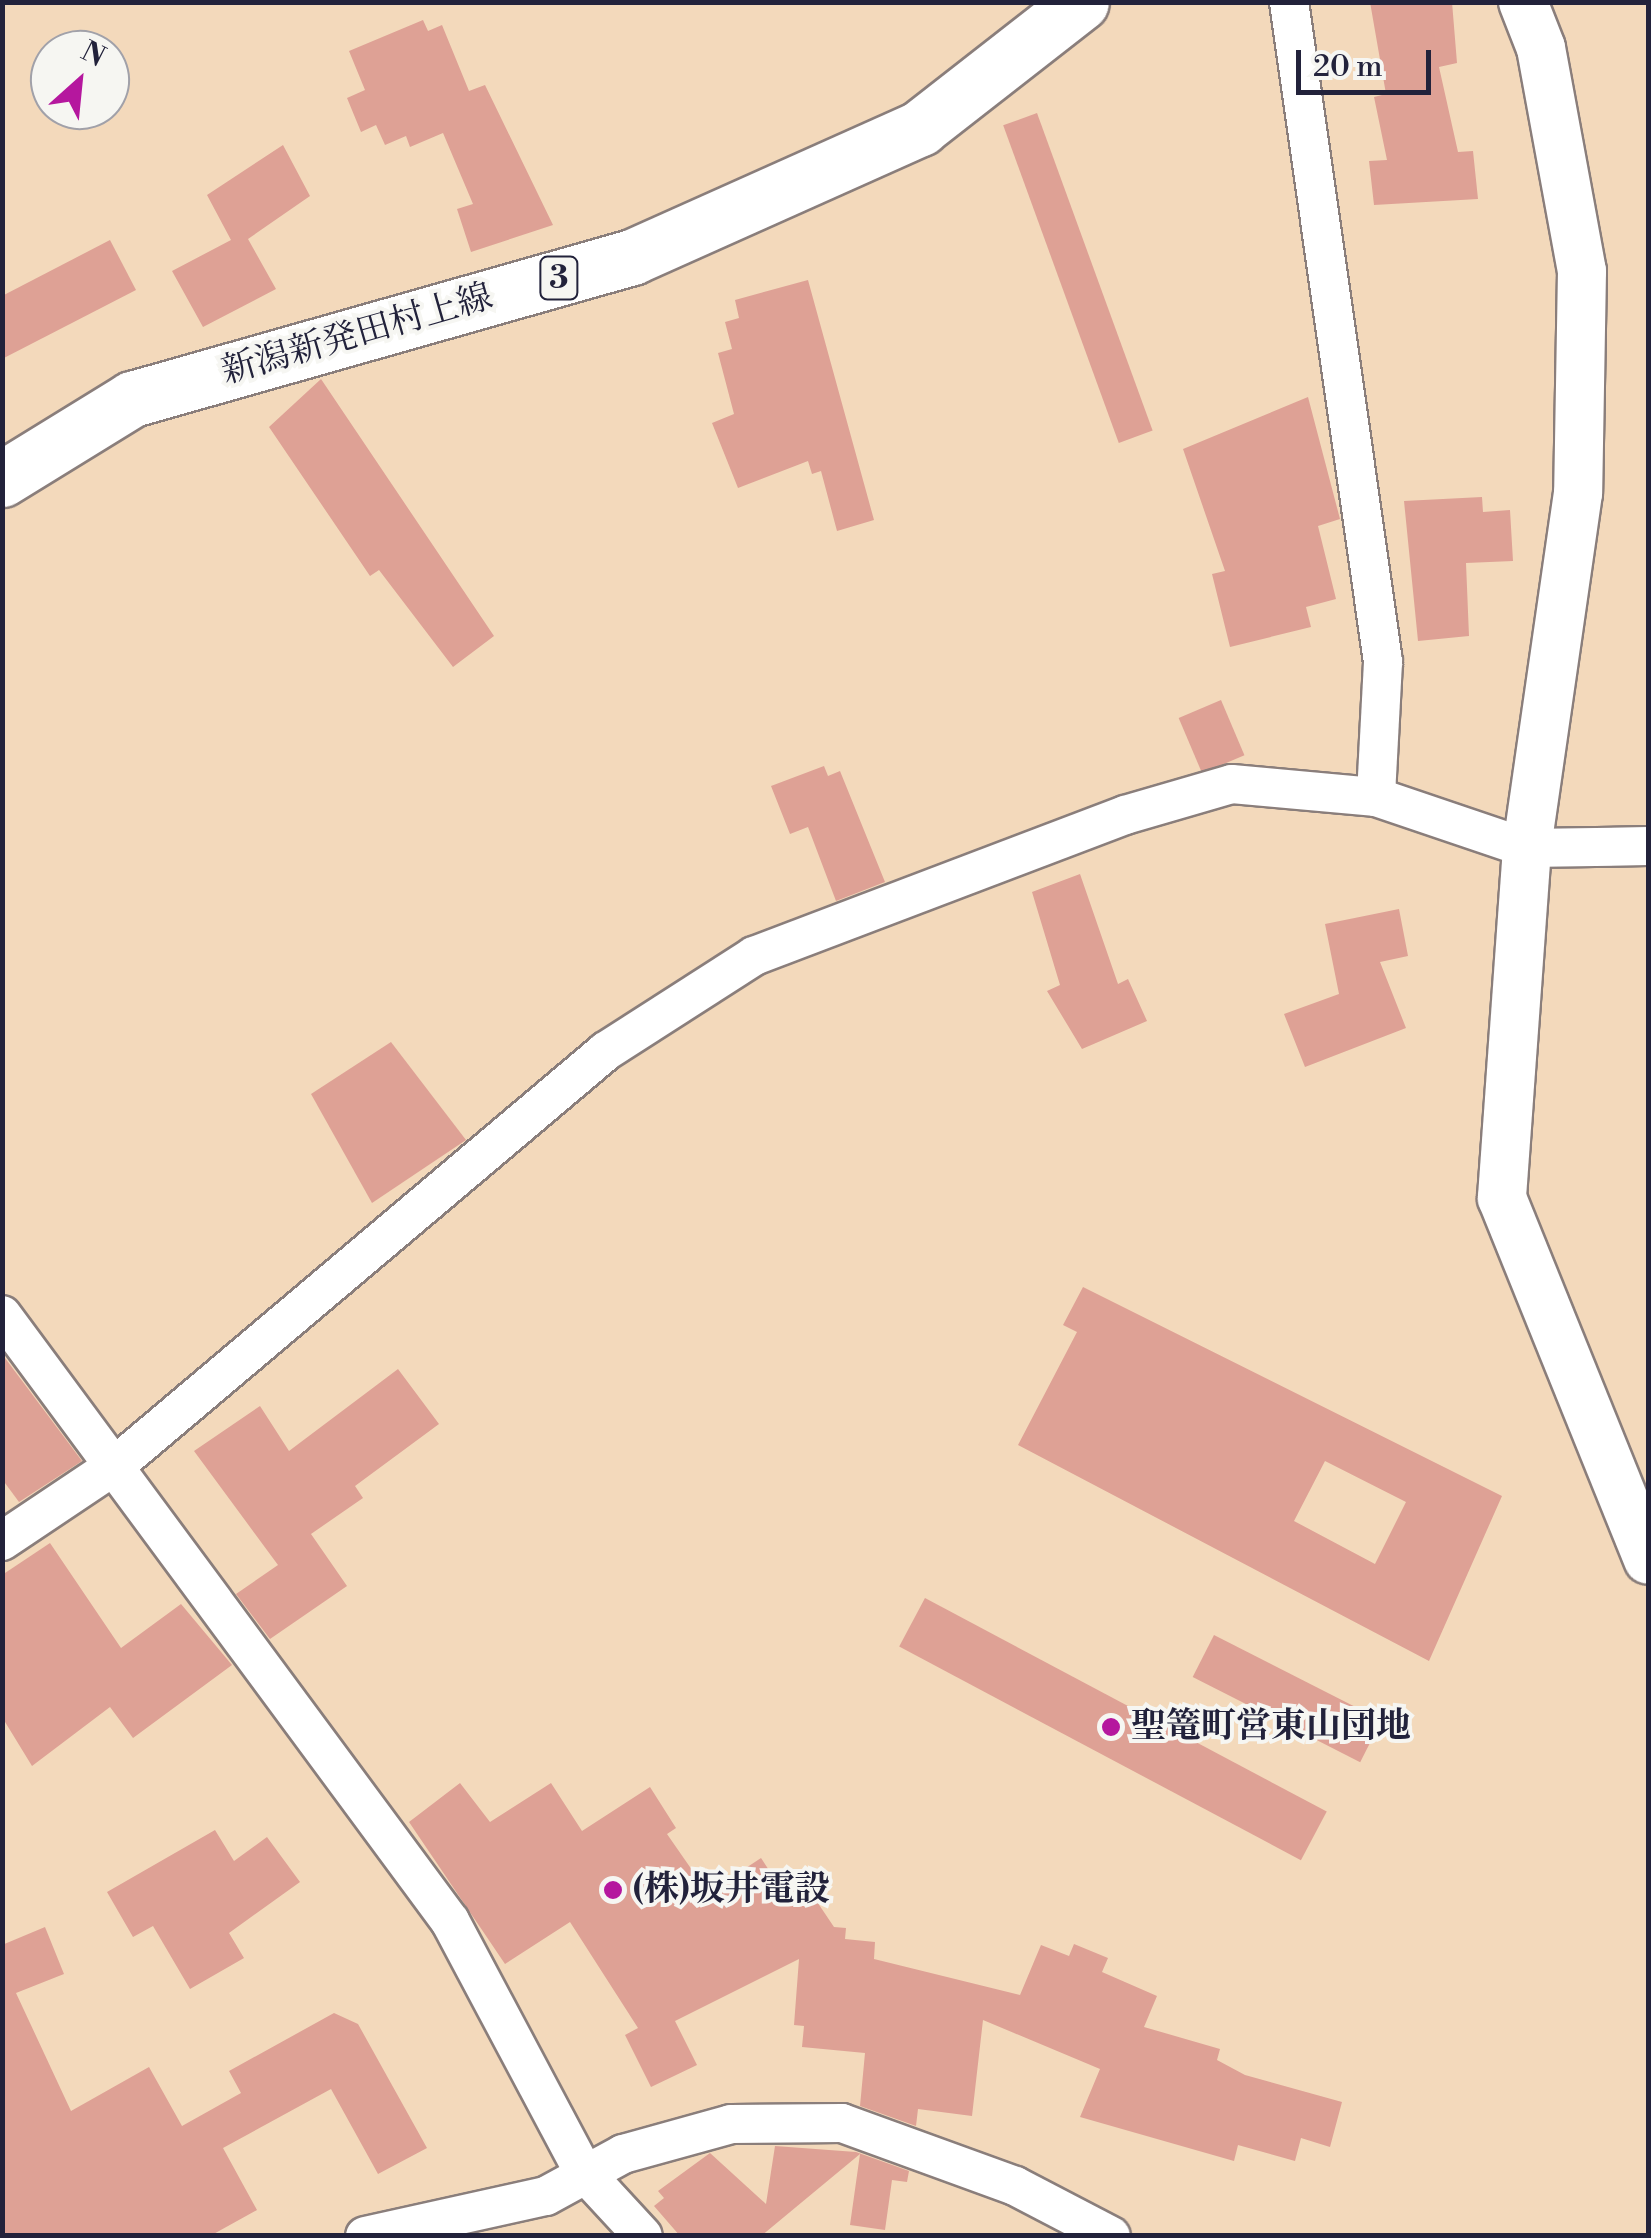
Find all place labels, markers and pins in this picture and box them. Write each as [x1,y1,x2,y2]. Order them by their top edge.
place label: 聖篭町営東山団地 [1131,1706,1411,1748]
marker: 聖篭町営東山団地 [1100,1716,1122,1738]
place label: (株)坂井電設 [633,1869,830,1911]
marker: (株)坂井電設 [602,1879,624,1901]

